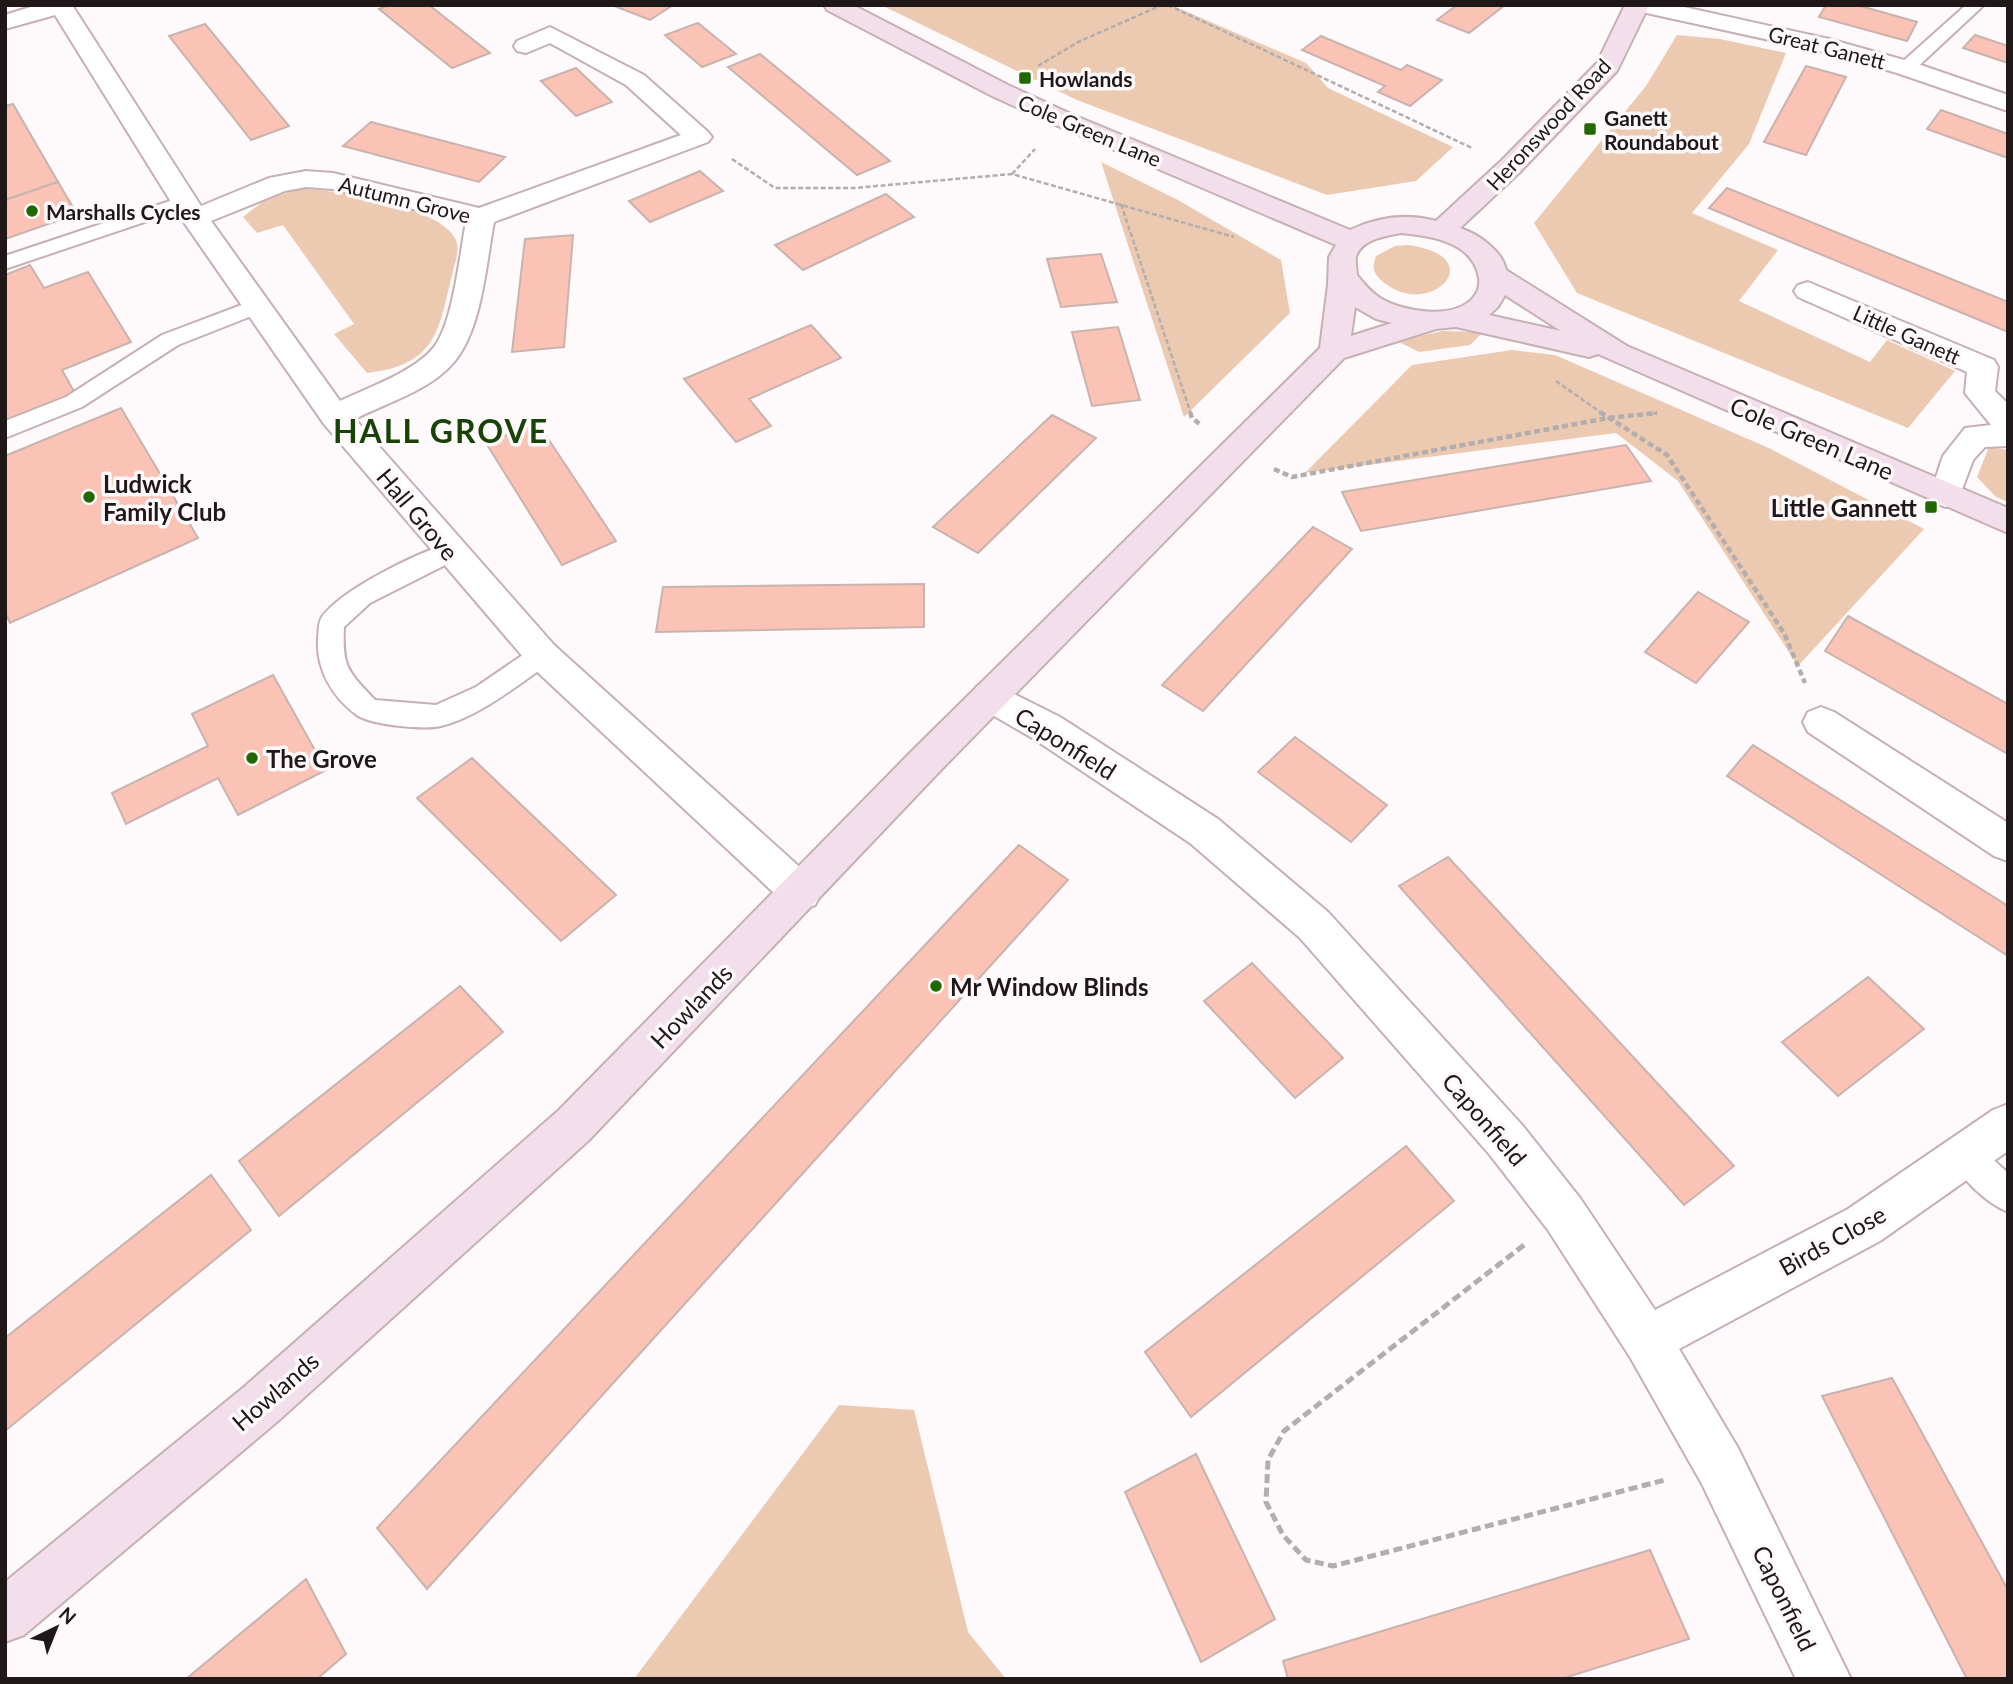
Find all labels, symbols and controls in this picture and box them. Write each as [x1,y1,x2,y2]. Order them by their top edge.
street label: Great Ganett [1766,20,1889,74]
street label: Heronswood Road [1481,53,1615,195]
place label: Howlands [1039,66,1132,91]
marker: Howlands [1017,70,1033,86]
street label: Cole Green Lane [1015,89,1165,171]
place label: Ganett Roundabout [1604,105,1719,154]
marker: Ganett Roundabout [1582,121,1598,137]
street label: Autumn Grove [337,171,473,227]
place label: Marshalls Cycles [46,199,201,224]
marker: Marshalls Cycles [24,203,40,219]
street label: Little Ganett [1850,299,1965,369]
street label: Cole Green Lane [1726,391,1898,485]
district label: HALL GROVE [333,411,549,450]
street label: Hall Grove [371,462,465,566]
place label: Ludwick Family Club [103,469,226,526]
marker: Ludwick Family Club [81,489,97,505]
place label: Little Gannett [1771,493,1917,522]
marker: Little Gannett [1923,499,1939,515]
street label: Caponfield [1010,701,1122,785]
place label: The Grove [266,744,377,773]
marker: The Grove [244,750,260,766]
street label: Howlands [644,958,738,1054]
place label: Mr Window Blinds [950,972,1149,1001]
marker: Mr Window Blinds [928,978,944,994]
street label: Caponfield [1437,1067,1533,1171]
street label: Birds Close [1774,1199,1890,1281]
street label: Howlands [226,1346,324,1436]
street label: Caponfield [1747,1541,1823,1655]
north arrow [21,1593,91,1663]
text: N [55,1602,81,1629]

